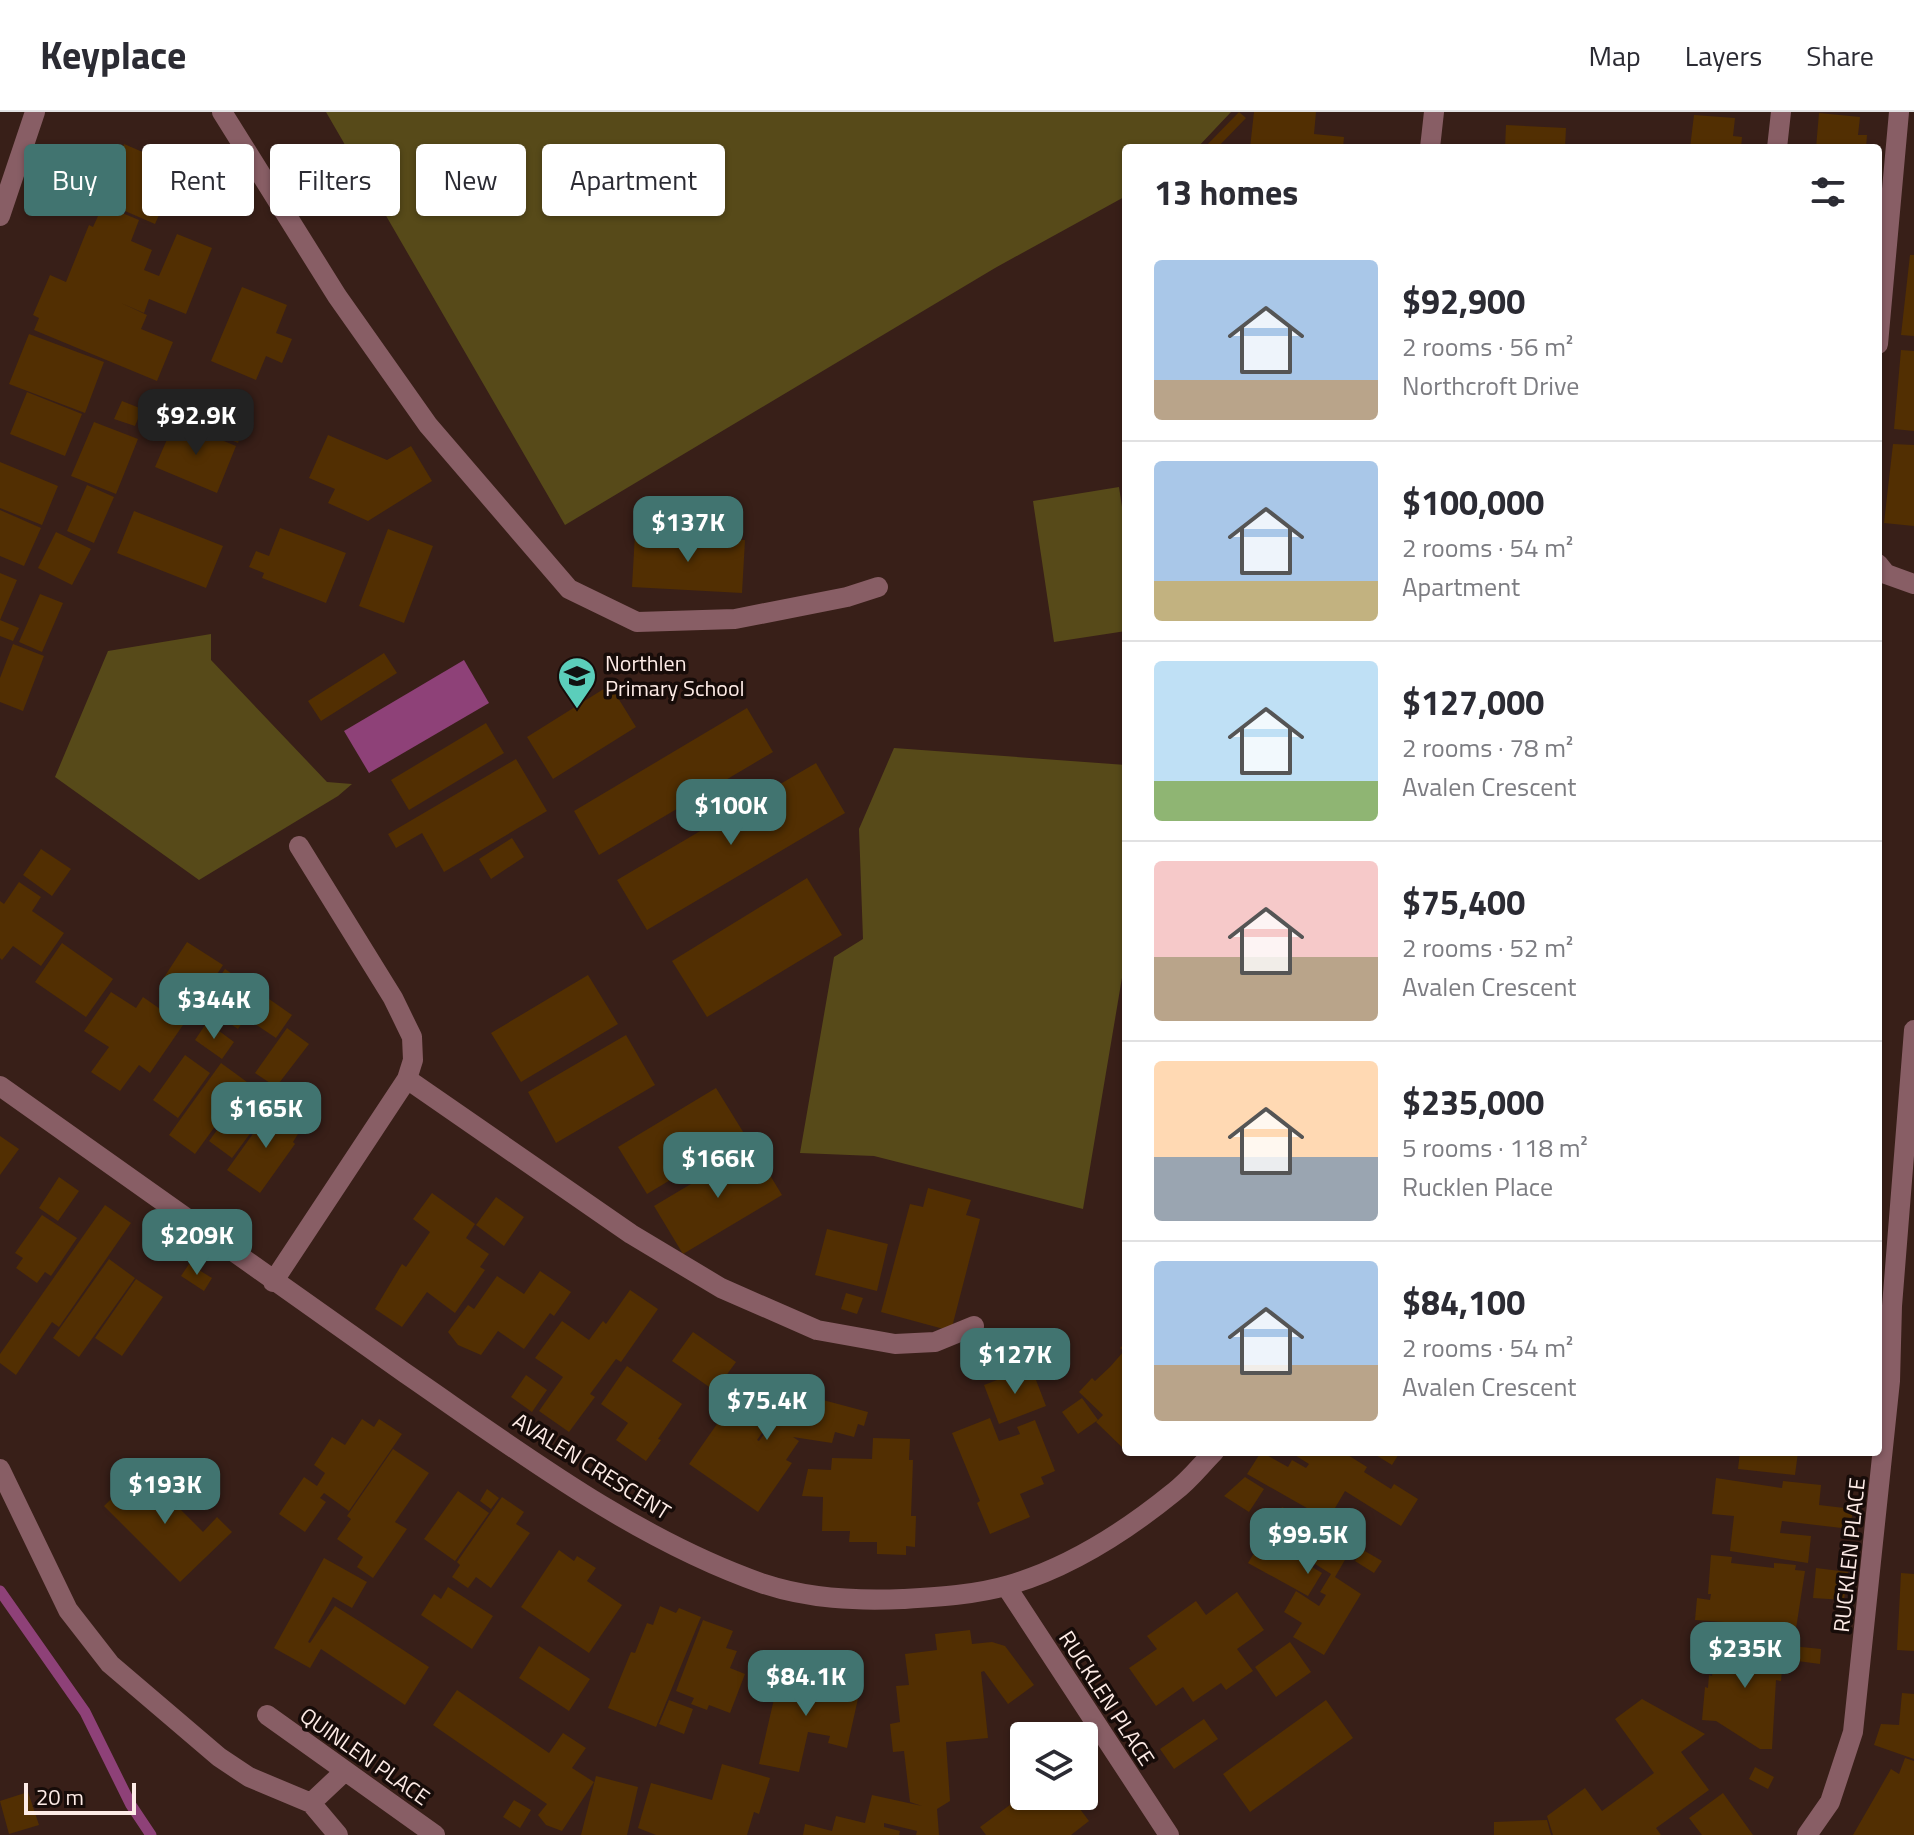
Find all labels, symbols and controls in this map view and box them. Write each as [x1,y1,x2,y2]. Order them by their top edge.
text: Keyplace [40,26,187,84]
text: Map [1588,34,1641,77]
text: Layers [1685,34,1762,77]
text: Share [1806,34,1874,77]
chip: Buy [24,144,126,216]
chip: Rent [142,144,254,216]
chip: Filters [270,144,400,216]
chip: New [416,144,526,216]
chip: Apartment [542,144,725,216]
text: 13 homes [1154,166,1298,218]
icon: filters [1806,170,1850,214]
text: $92,900 [1402,275,1525,327]
icon: home [1218,292,1314,388]
text: 2 rooms · 56 m² [1402,327,1573,366]
text: Northcroft Drive [1402,366,1579,405]
pin: $92.9K [131,389,261,457]
text: $92.9K [156,395,236,434]
text: $100,000 [1402,476,1544,528]
icon: home [1218,493,1314,589]
pin: $137K [632,496,744,564]
text: $137K [651,502,725,541]
text: 2 rooms · 54 m² [1402,528,1573,567]
text: Apartment [1402,567,1520,606]
place label: Northlen Primary School [605,646,745,705]
school or university icon: Northlen Primary School [556,655,598,710]
text: $127,000 [1402,676,1544,728]
icon: home [1218,693,1314,789]
text: 2 rooms · 78 m² [1402,728,1573,767]
text: Avalen Crescent [1402,767,1577,806]
pin: $100K [675,779,787,847]
text: $100K [694,785,768,824]
text: $75,400 [1402,876,1525,928]
icon: home [1218,893,1314,989]
text: 2 rooms · 52 m² [1402,928,1573,967]
text: Avalen Crescent [1402,967,1577,1006]
pin: $344K [158,973,270,1041]
text: $344K [177,979,251,1018]
text: $235,000 [1402,1076,1544,1128]
pin: $165K [210,1082,322,1150]
text: $165K [229,1088,303,1127]
icon: home [1218,1093,1314,1189]
text: 5 rooms · 118 m² [1402,1128,1588,1167]
pin: $166K [662,1132,774,1200]
text: $166K [681,1138,755,1177]
text: Rucklen Place [1402,1167,1553,1206]
pin: $209K [141,1209,253,1277]
text: $209K [160,1215,234,1254]
text: $84,100 [1402,1276,1525,1328]
icon: home [1218,1293,1314,1389]
pin: $127K [959,1328,1071,1396]
text: 2 rooms · 54 m² [1402,1328,1573,1367]
text: $127K [978,1334,1052,1373]
text: Avalen Crescent [1402,1367,1577,1406]
pin: $75.4K [702,1374,832,1442]
text: $75.4K [727,1380,807,1419]
street label: AVALEN CRESCENT [507,1404,678,1528]
pin: $193K [109,1458,221,1526]
text: $193K [128,1464,202,1503]
street label: RUCKLEN PLACE [1824,1476,1874,1634]
pin: $99.5K [1243,1508,1373,1576]
text: $99.5K [1268,1514,1348,1553]
pin: $235K [1689,1622,1801,1690]
street label: RUCKLEN PLACE [1050,1624,1164,1772]
text: $235K [1708,1628,1782,1667]
pin: $84.1K [741,1650,871,1718]
text: $84.1K [766,1656,846,1695]
street label: QUINLEN PLACE [293,1698,437,1814]
map controls [1010,1722,1098,1810]
button: layers [1010,1722,1098,1810]
scale bar [24,1779,136,1815]
text: 20 m [36,1780,84,1814]

